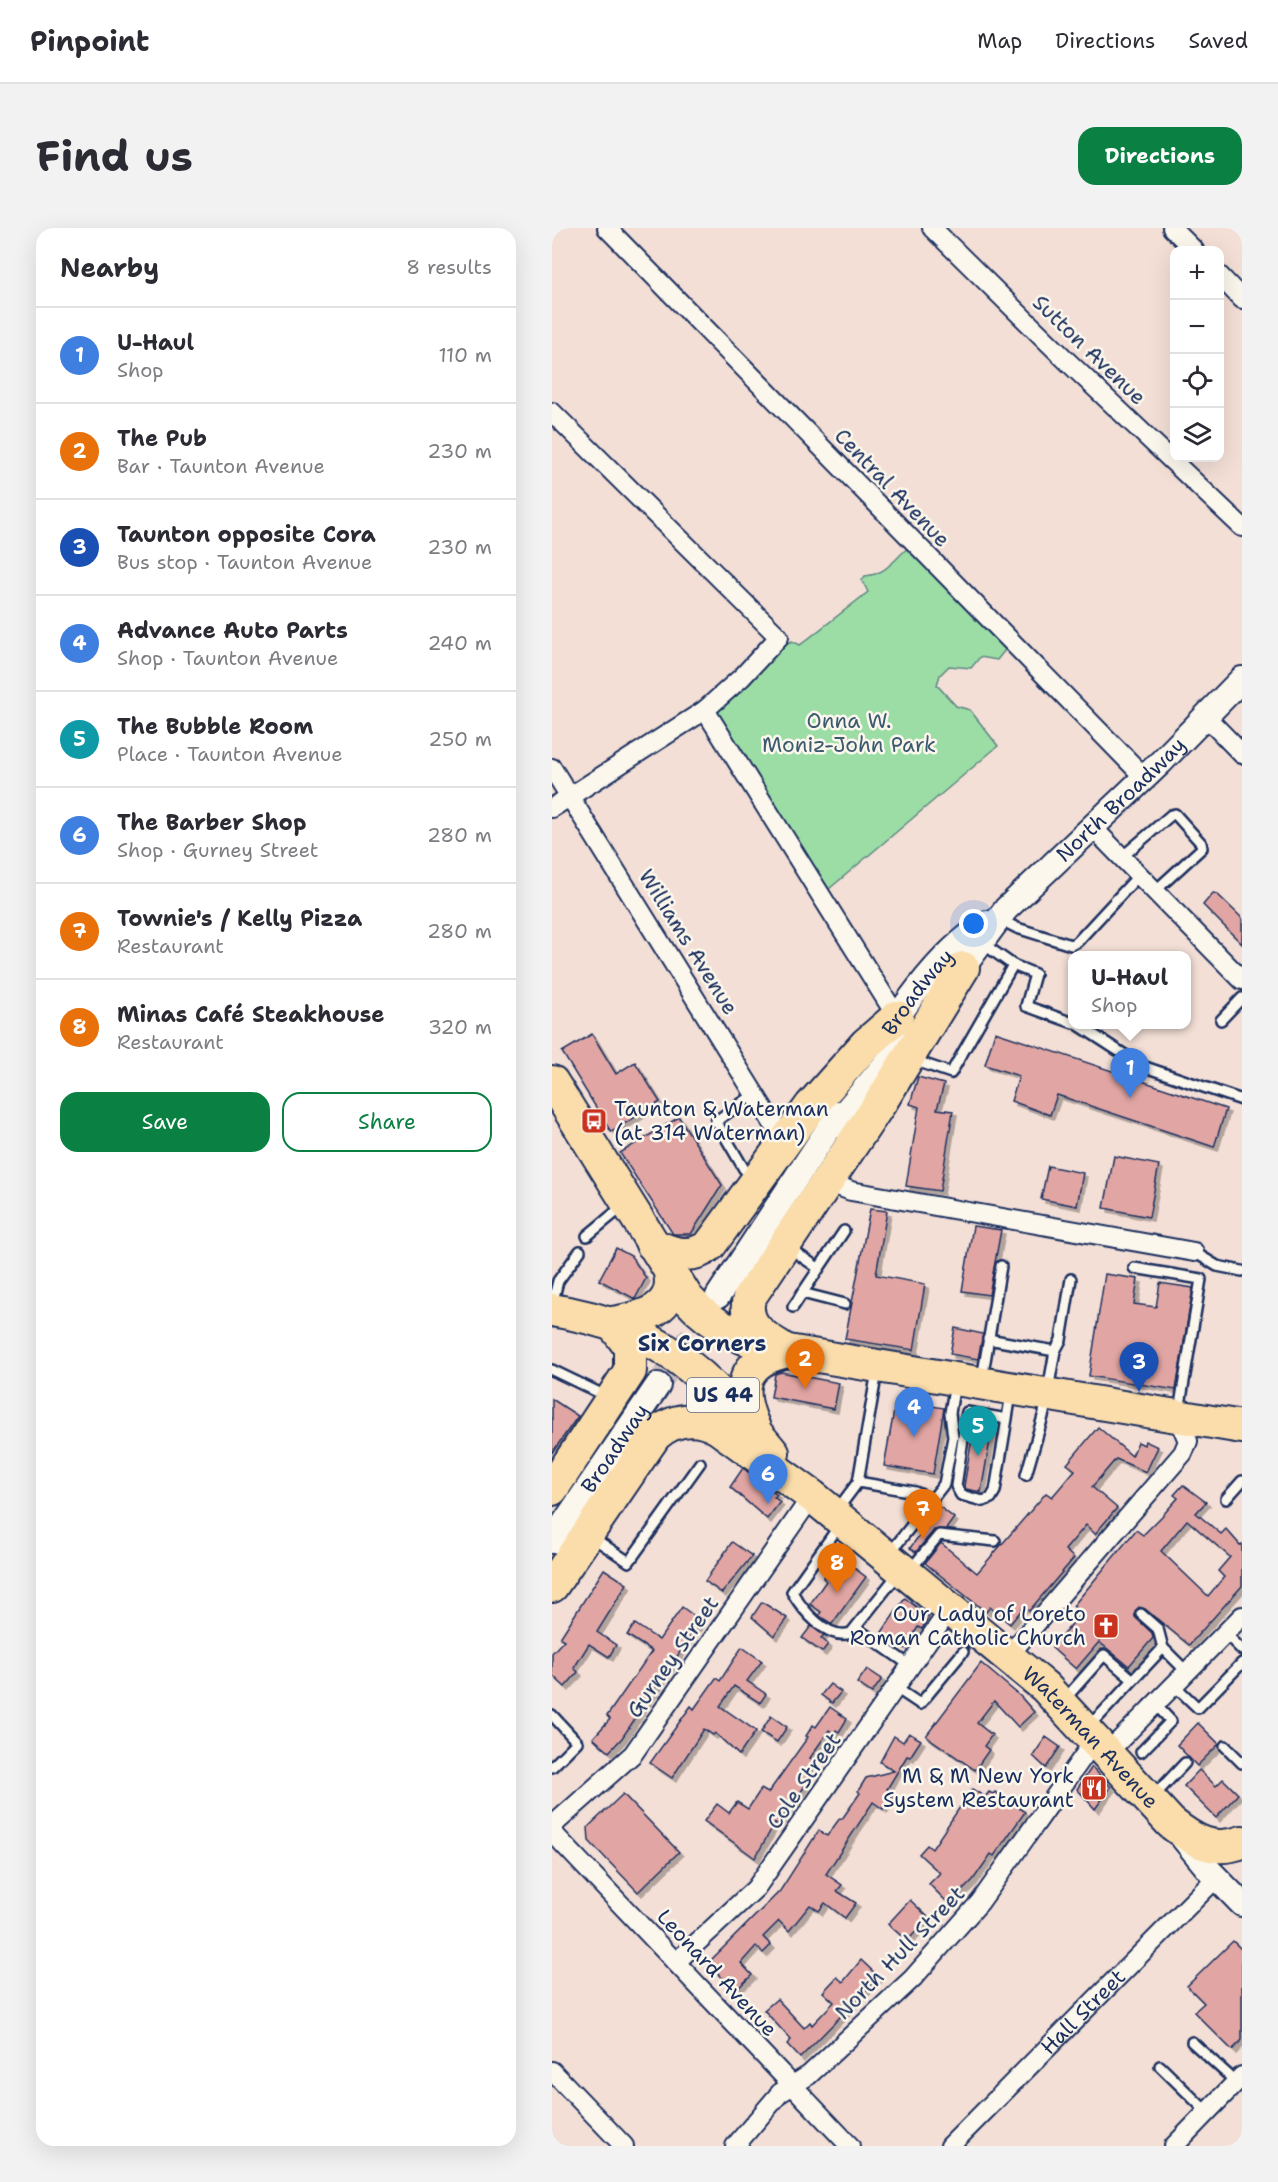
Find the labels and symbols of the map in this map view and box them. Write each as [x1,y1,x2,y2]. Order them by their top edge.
street label: Sutton Avenue [1026,289,1152,411]
street label: Central Avenue [828,423,956,553]
park label: Onna W. Moniz-John Park [762,707,936,759]
street label: North Broadway [1050,731,1192,868]
street label: Williams Avenue [632,864,744,1020]
your location [959,909,988,938]
street label: Broadway [875,942,960,1041]
pin: 1 [1110,1048,1150,1098]
place label: Taunton & Waterman (at 314 Waterman) [614,1095,829,1147]
bus stop icon: Taunton & Waterman (at 314 Waterman) [579,1106,609,1136]
district label: Six Corners [638,1329,766,1358]
pin: 2 [786,1340,824,1389]
pin: 3 [1120,1342,1158,1392]
road number: US 44 [687,1378,759,1412]
pin: 4 [894,1388,934,1437]
street label: Broadway [575,1398,655,1499]
pin: 5 [958,1406,998,1456]
pin: 6 [748,1454,788,1504]
pin: 7 [904,1490,943,1539]
pin: 8 [818,1544,856,1593]
street label: Gurney Street [621,1591,725,1723]
place label: Our Lady of Loreto Roman Catholic Church [850,1600,1086,1652]
church icon: Our Lady of Loreto Roman Catholic Church [1091,1611,1121,1641]
street label: Waterman Avenue [1016,1660,1165,1815]
street label: Cole Street [760,1727,848,1835]
place label: M & M New York System Restaurant [883,1762,1074,1814]
restaurant icon: M & M New York System Restaurant [1079,1773,1109,1803]
street label: North Hull Street [829,1880,971,2026]
street label: Leonard Avenue [651,1903,783,2043]
street label: Hall Street [1035,1963,1132,2061]

